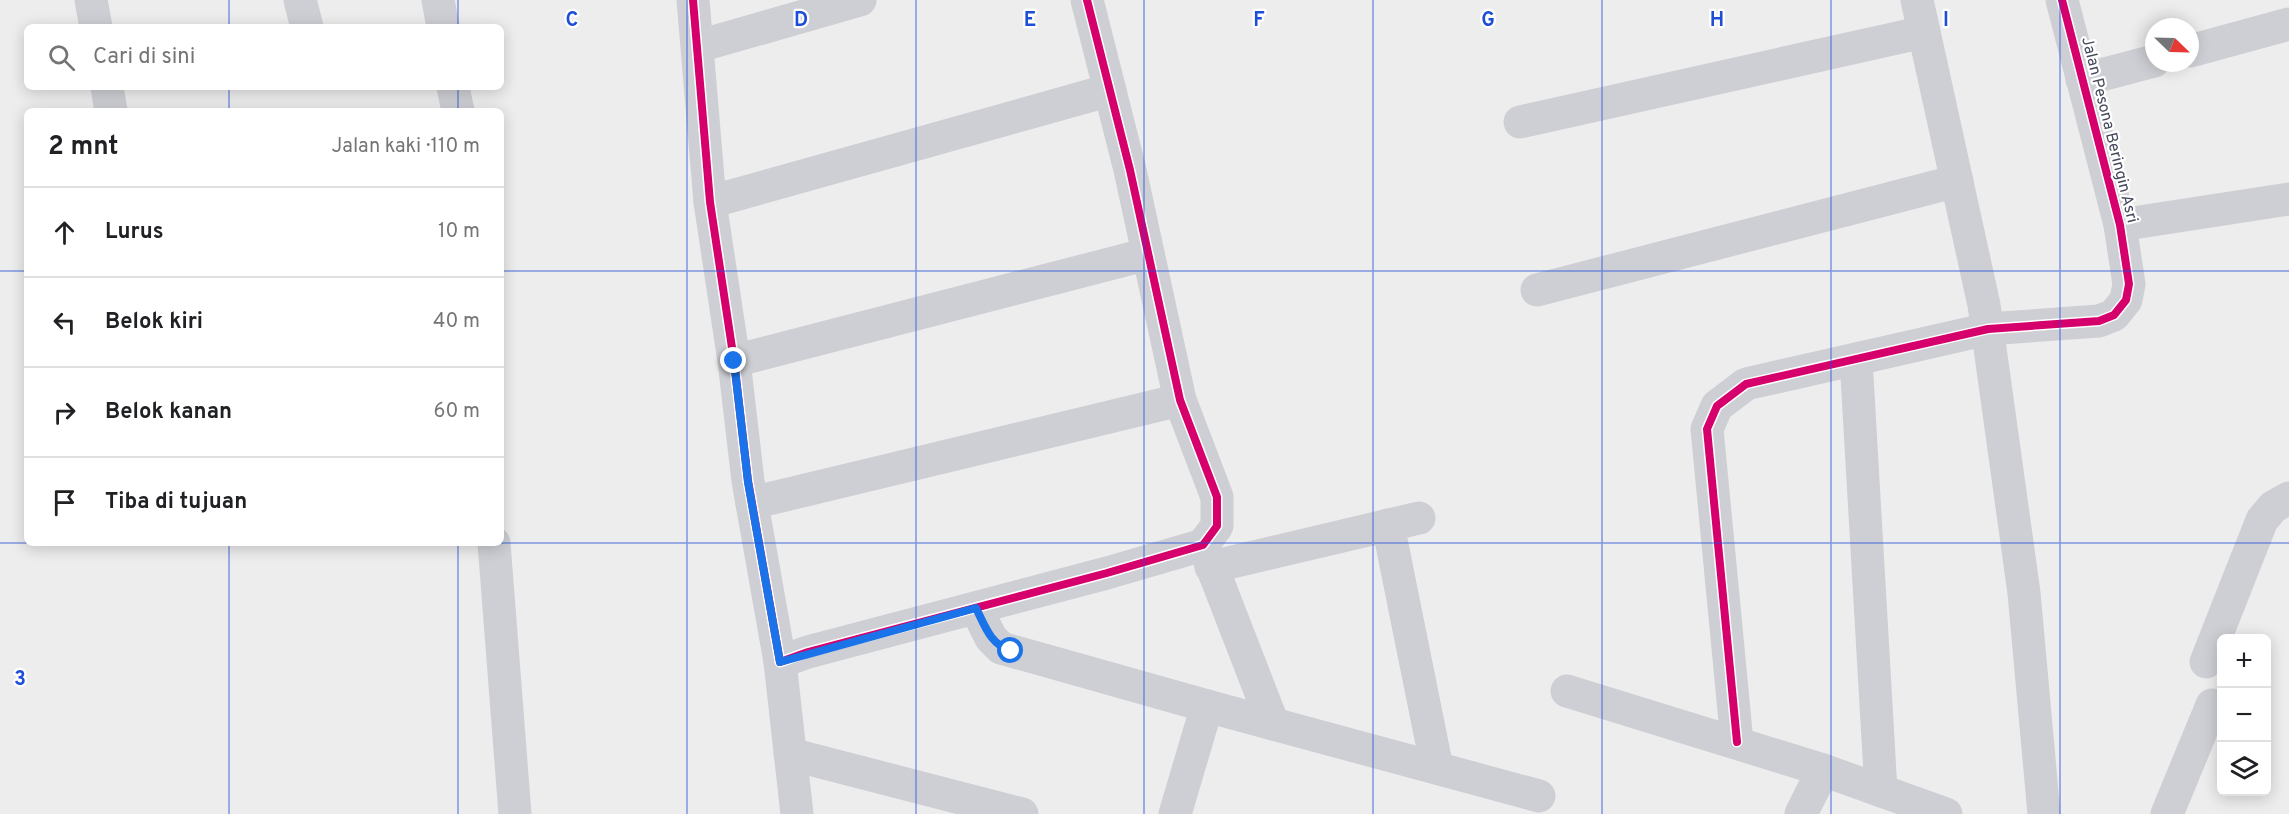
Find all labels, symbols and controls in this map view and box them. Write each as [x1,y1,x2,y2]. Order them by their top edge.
text: C [566,8,578,34]
text: D [794,8,808,34]
text: E [1024,8,1036,34]
text: F [1253,8,1265,34]
text: G [1481,8,1495,34]
text: H [1710,8,1724,34]
text: I [1943,8,1949,34]
north arrow [2145,18,2199,72]
search box [24,24,504,90]
street label: Jalan Pesona Beringin Asri [2076,35,2142,225]
icon: search [45,41,78,74]
text: Cari di sini [93,44,195,71]
text: 2 mnt [48,131,119,164]
text: Jalan kaki · 110 m [331,134,480,160]
icon: ahead [48,216,81,249]
text: Lurus [105,219,164,246]
text: 10 m [438,219,480,245]
icon: left [48,306,81,339]
text: Belok kiri [105,309,203,336]
text: 40 m [433,309,480,335]
route end [720,347,746,373]
icon: right [48,396,81,429]
text: Belok kanan [105,399,232,426]
text: 60 m [434,399,480,425]
icon: arrive [48,486,81,519]
text: Tiba di tujuan [105,489,247,516]
map controls [2217,634,2271,796]
button: + [2217,634,2271,688]
route start [997,637,1023,663]
text: 3 [14,667,26,693]
button: − [2217,688,2271,742]
button: layers [2217,742,2271,796]

